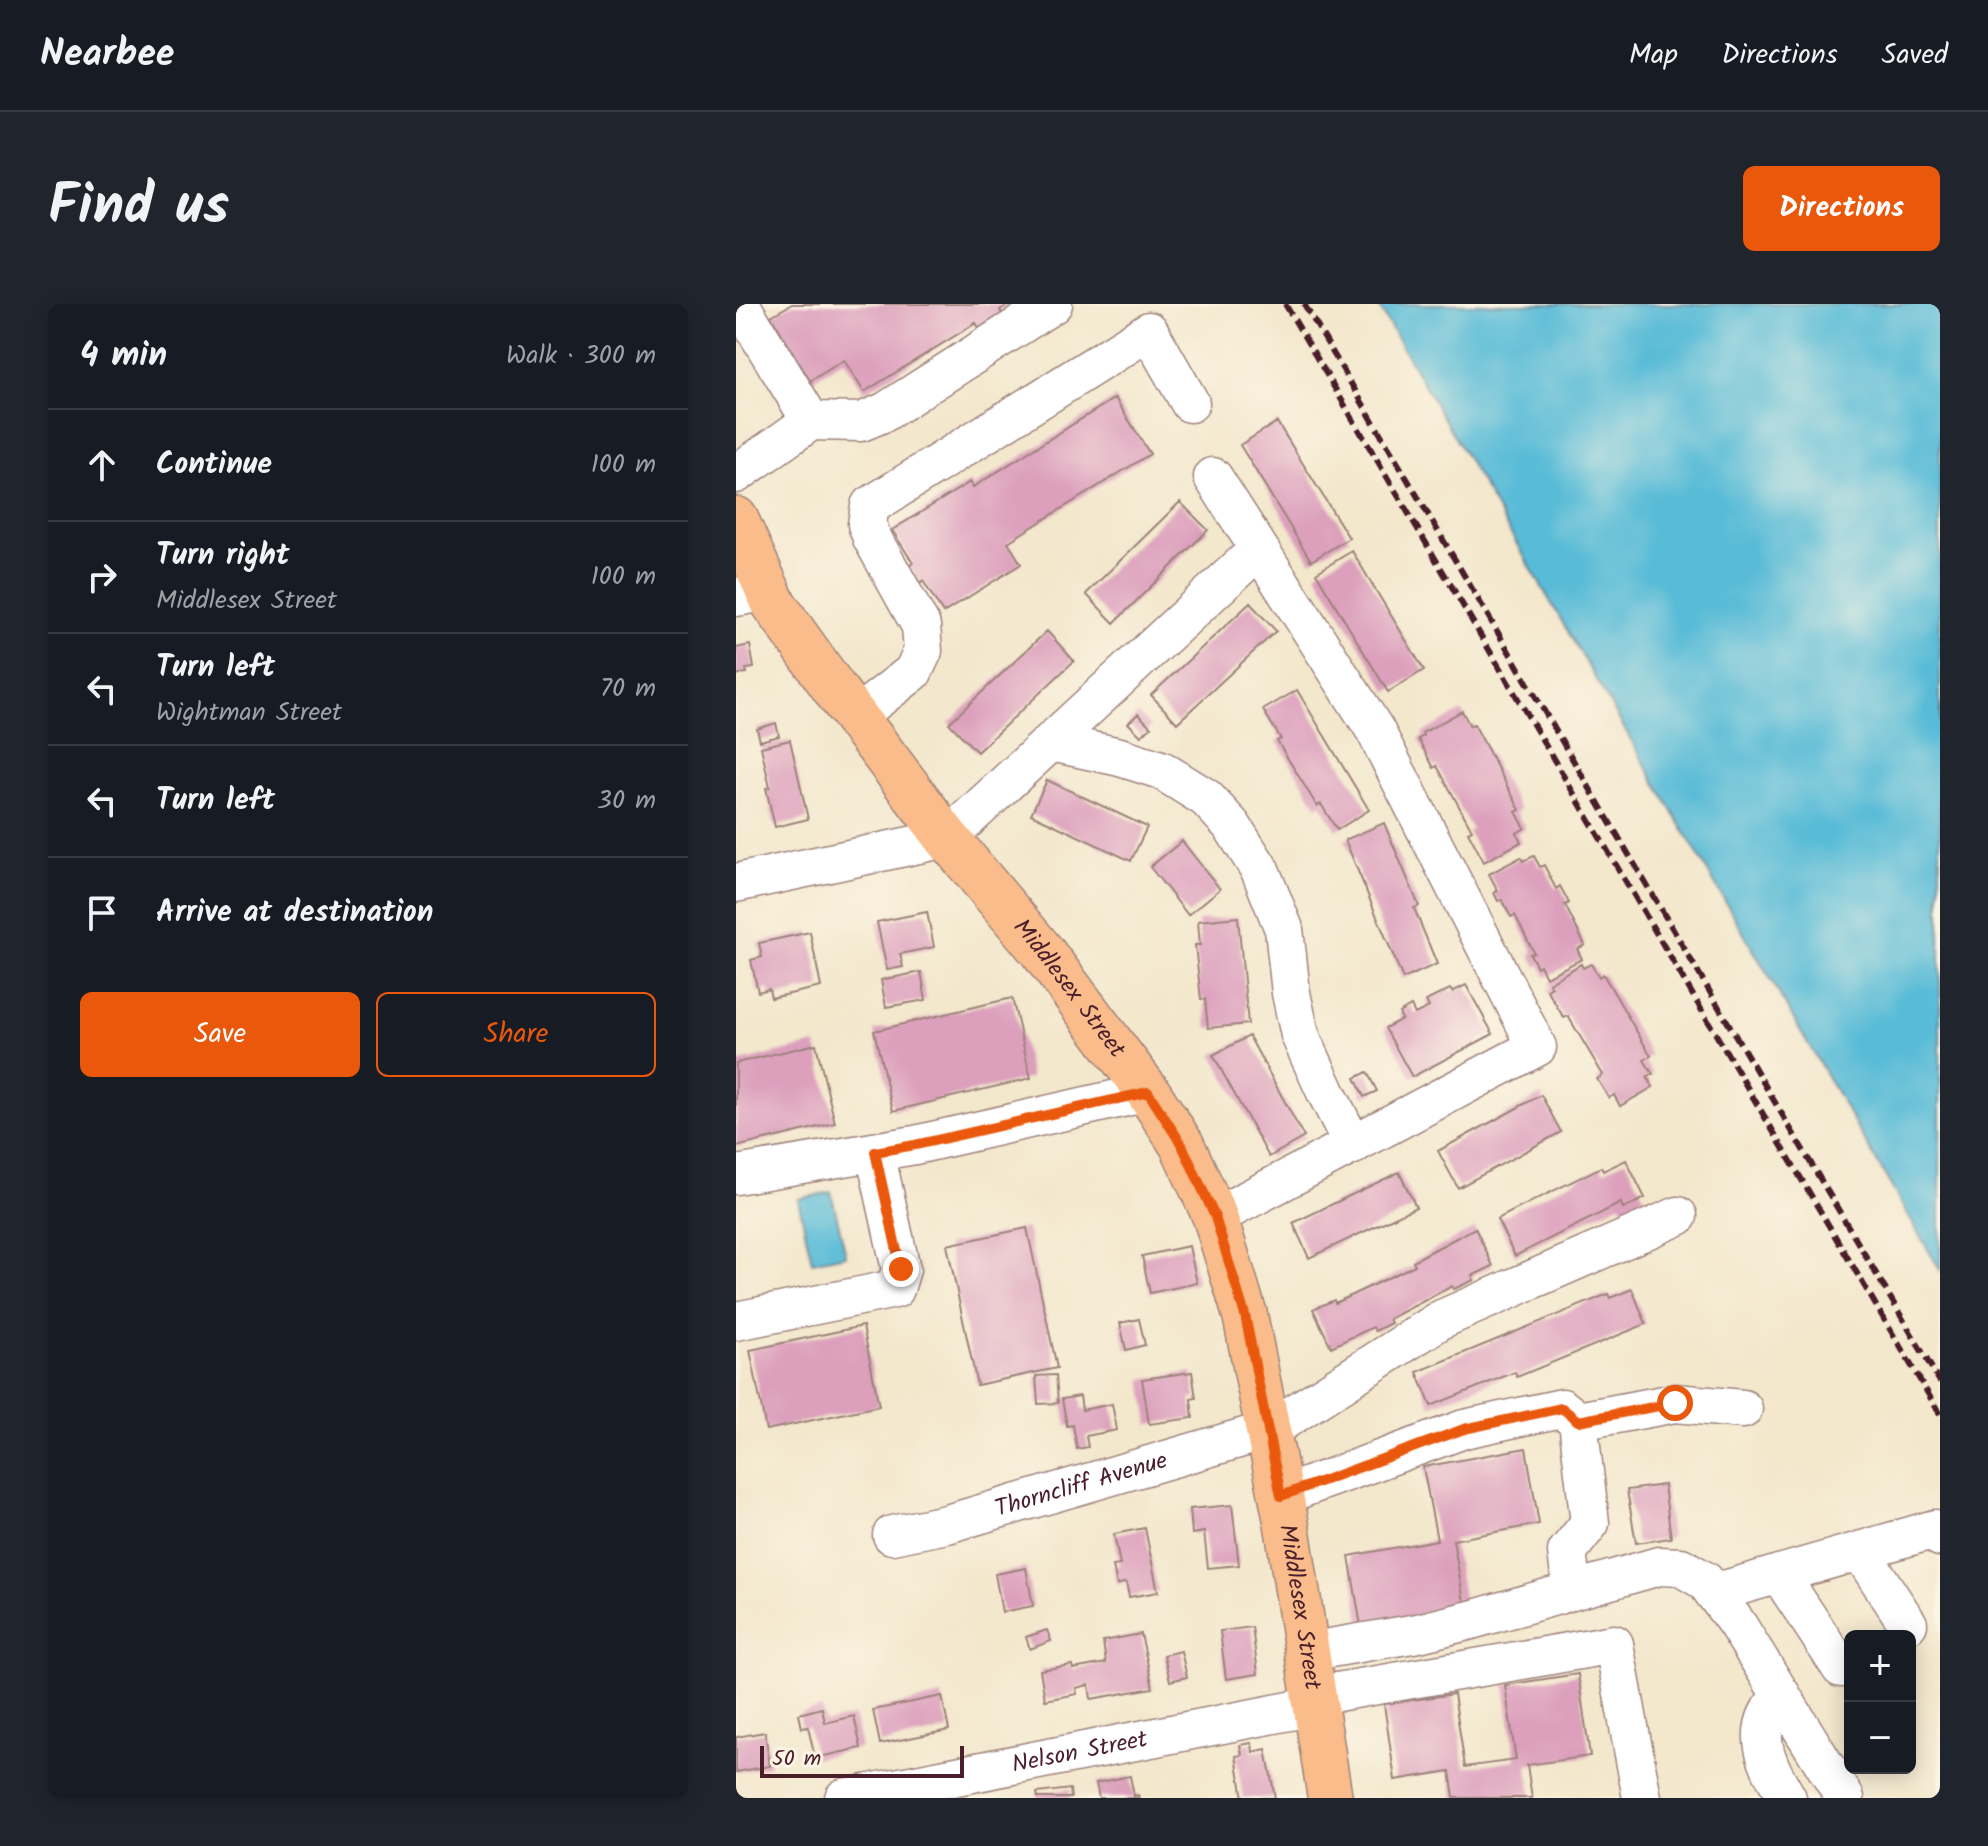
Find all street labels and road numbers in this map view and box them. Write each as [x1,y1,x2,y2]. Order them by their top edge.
street label: Middlesex Street [1003,910,1136,1067]
street label: Thorncliff Avenue [990,1441,1172,1528]
street label: Middlesex Street [1267,1521,1332,1693]
street label: Nelson Street [1008,1720,1151,1784]

